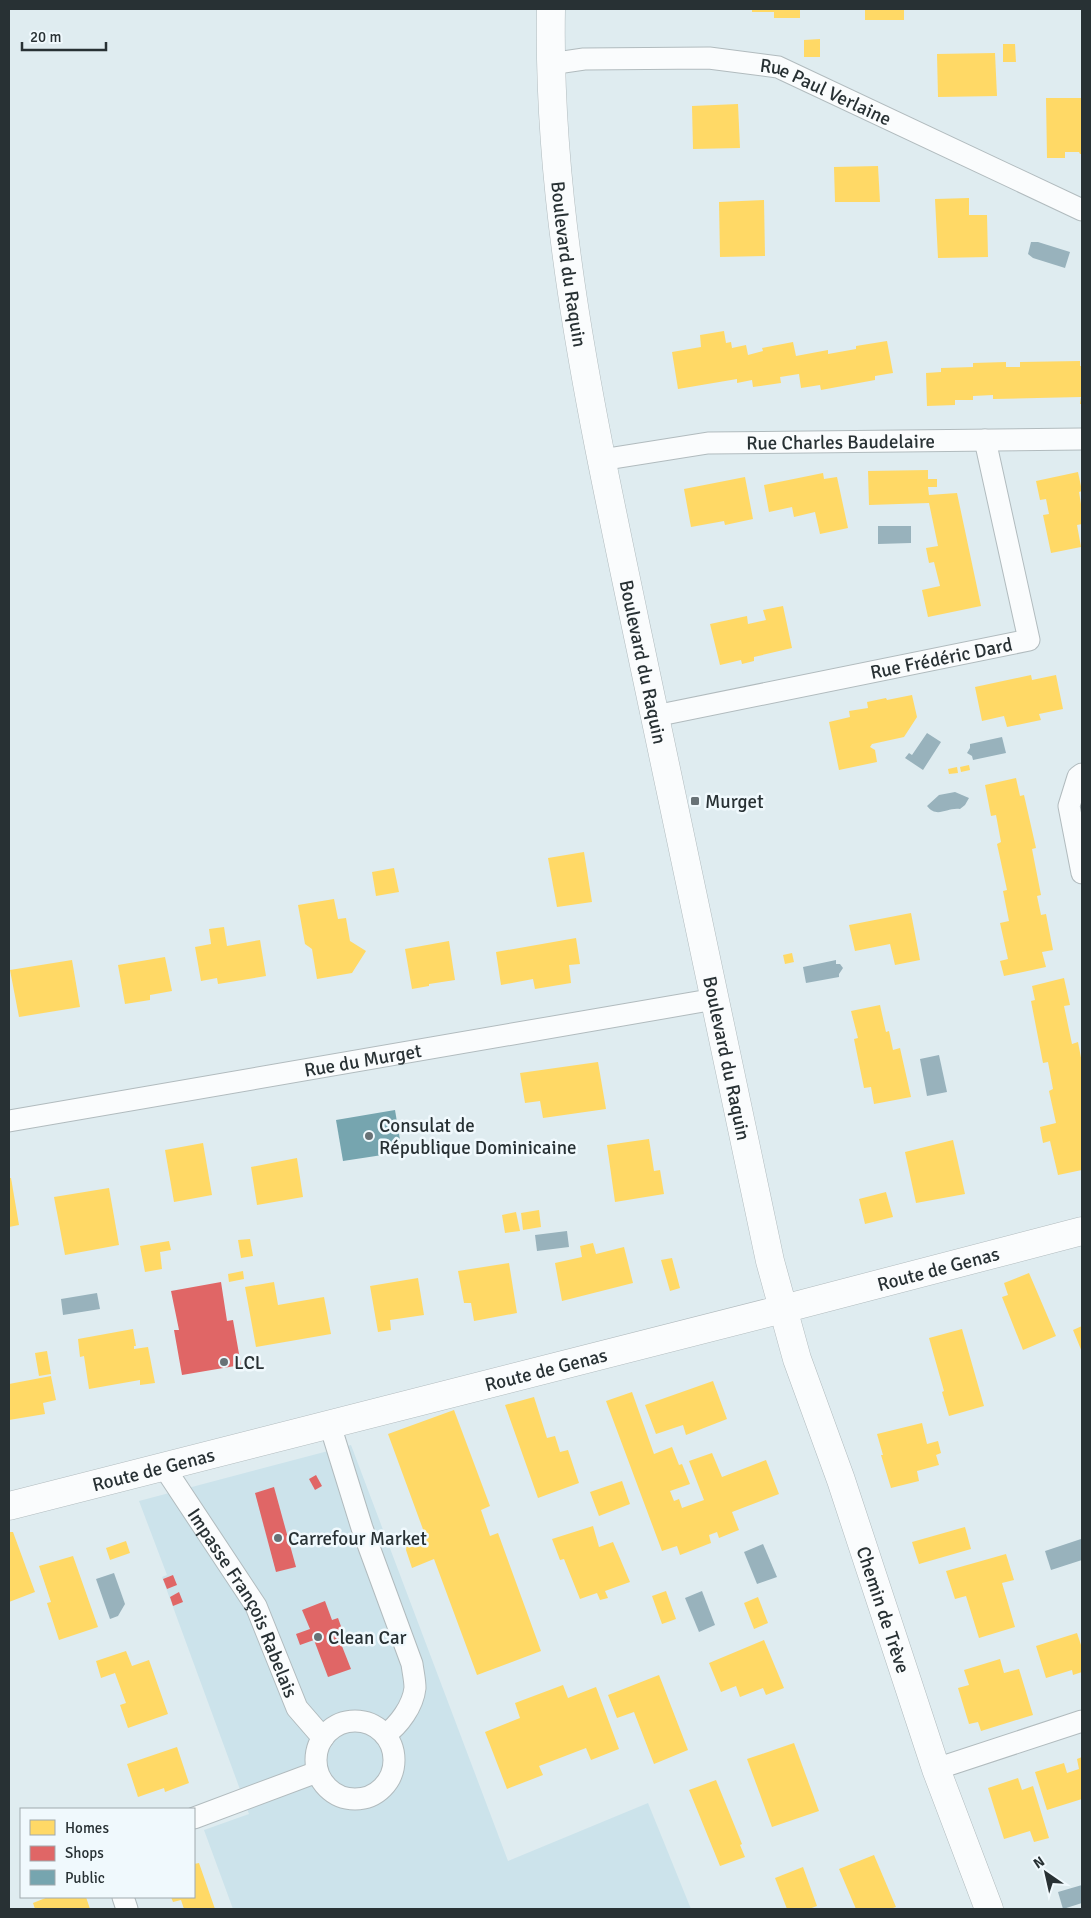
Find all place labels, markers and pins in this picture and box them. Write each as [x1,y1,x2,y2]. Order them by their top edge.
place label: Murget [705,790,764,814]
marker: Murget [689,795,701,807]
place label: Consulat de République Dominicaine [379,1114,577,1160]
marker: Consulat de République Dominicaine [363,1130,375,1142]
place label: LCL [234,1351,265,1375]
marker: LCL [218,1356,230,1368]
place label: Carrefour Market [288,1527,427,1551]
marker: Carrefour Market [272,1532,284,1544]
place label: Clean Car [328,1626,407,1650]
marker: Clean Car [312,1631,324,1643]

